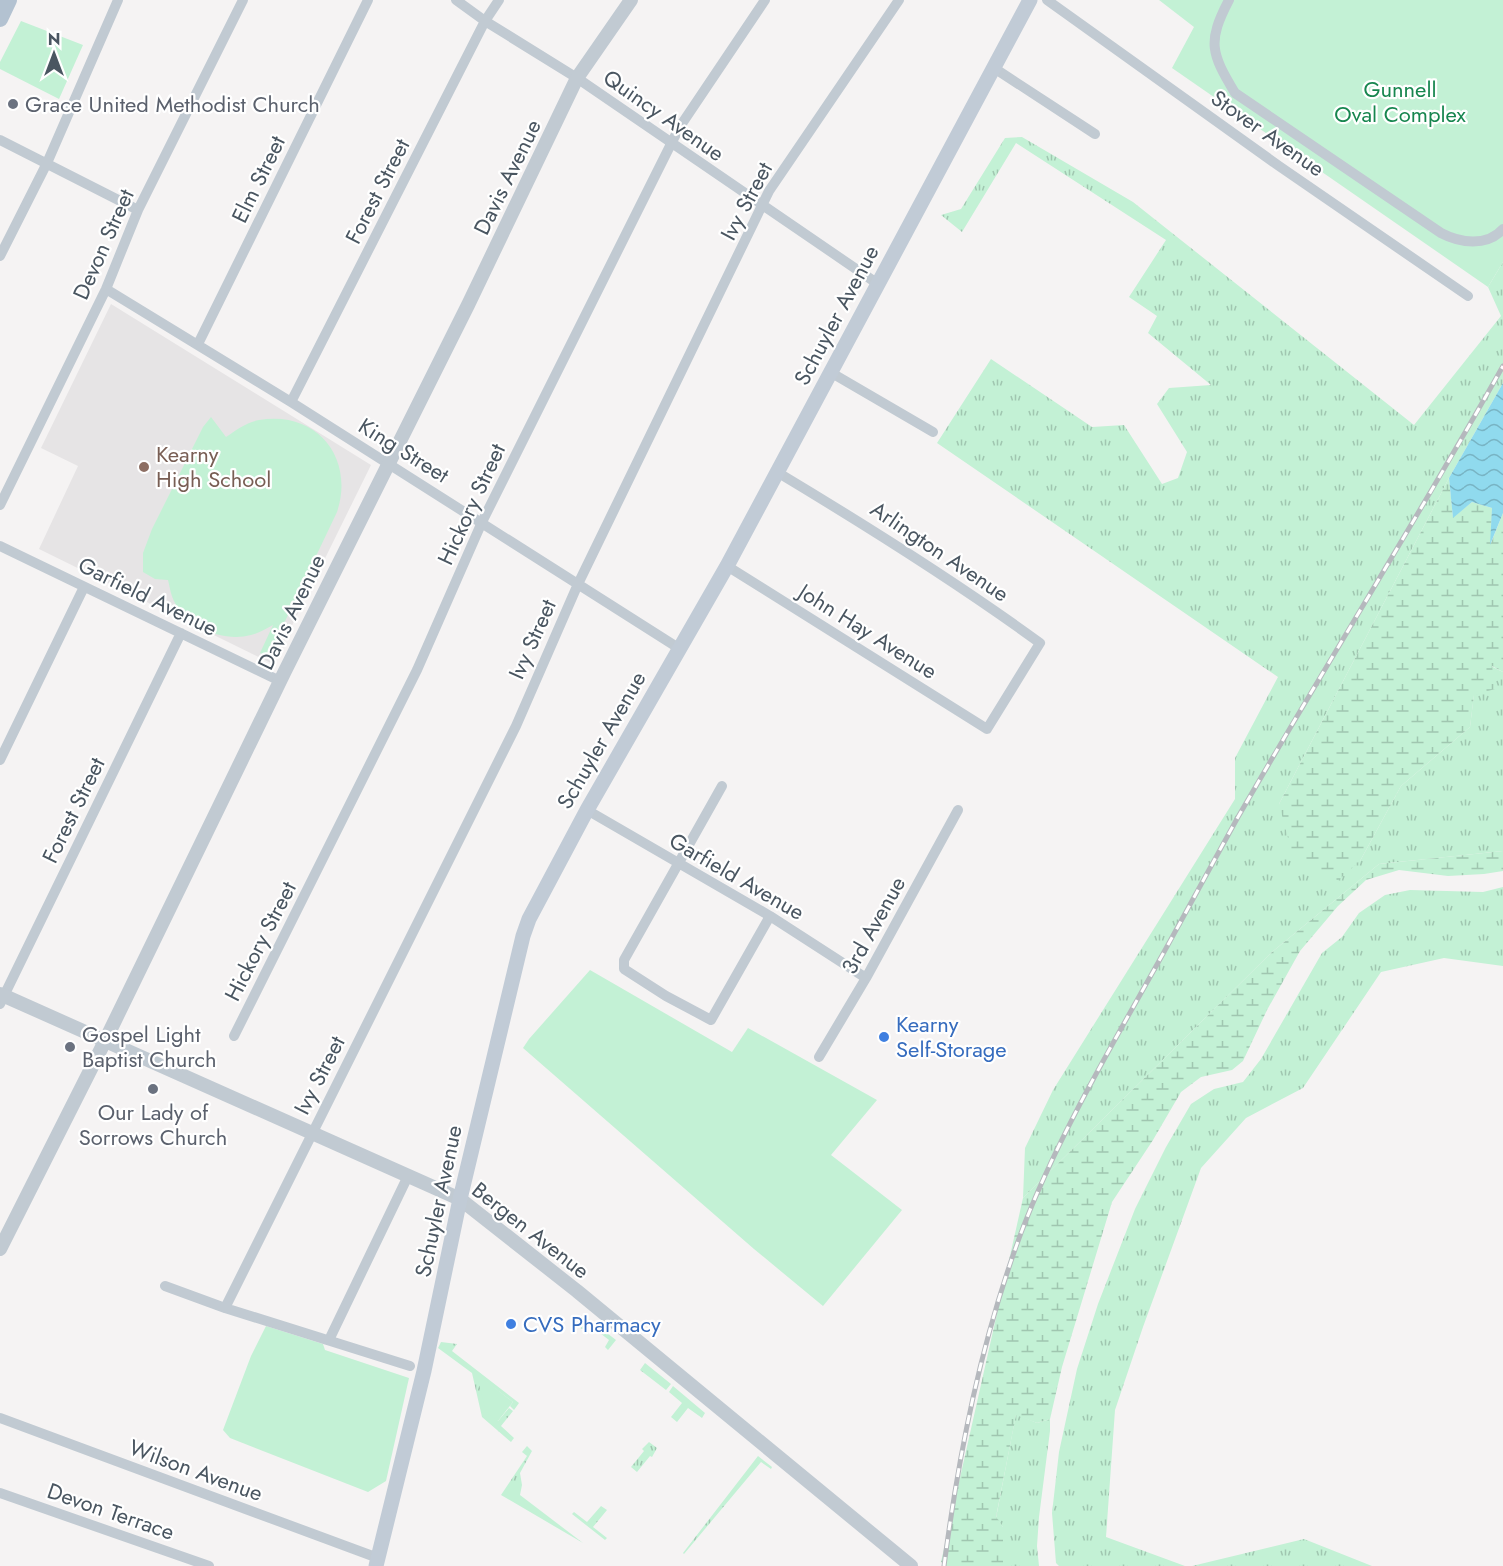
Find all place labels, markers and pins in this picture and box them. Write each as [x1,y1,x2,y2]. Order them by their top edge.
place label: Grace United Methodist Church [25,88,320,120]
marker: Grace United Methodist Church [6,97,20,111]
place label: Kearny High School [156,438,271,495]
marker: Kearny High School [137,460,151,474]
place label: Kearny Self-Storage [896,1008,1007,1065]
place label: Gospel Light Baptist Church [82,1018,217,1075]
marker: Kearny Self-Storage [877,1030,891,1044]
marker: Gospel Light Baptist Church [63,1040,77,1054]
marker: Our Lady of Sorrows Church [146,1082,160,1096]
place label: Our Lady of Sorrows Church [79,1096,227,1153]
place label: CVS Pharmacy [523,1308,661,1340]
marker: CVS Pharmacy [504,1317,518,1331]

